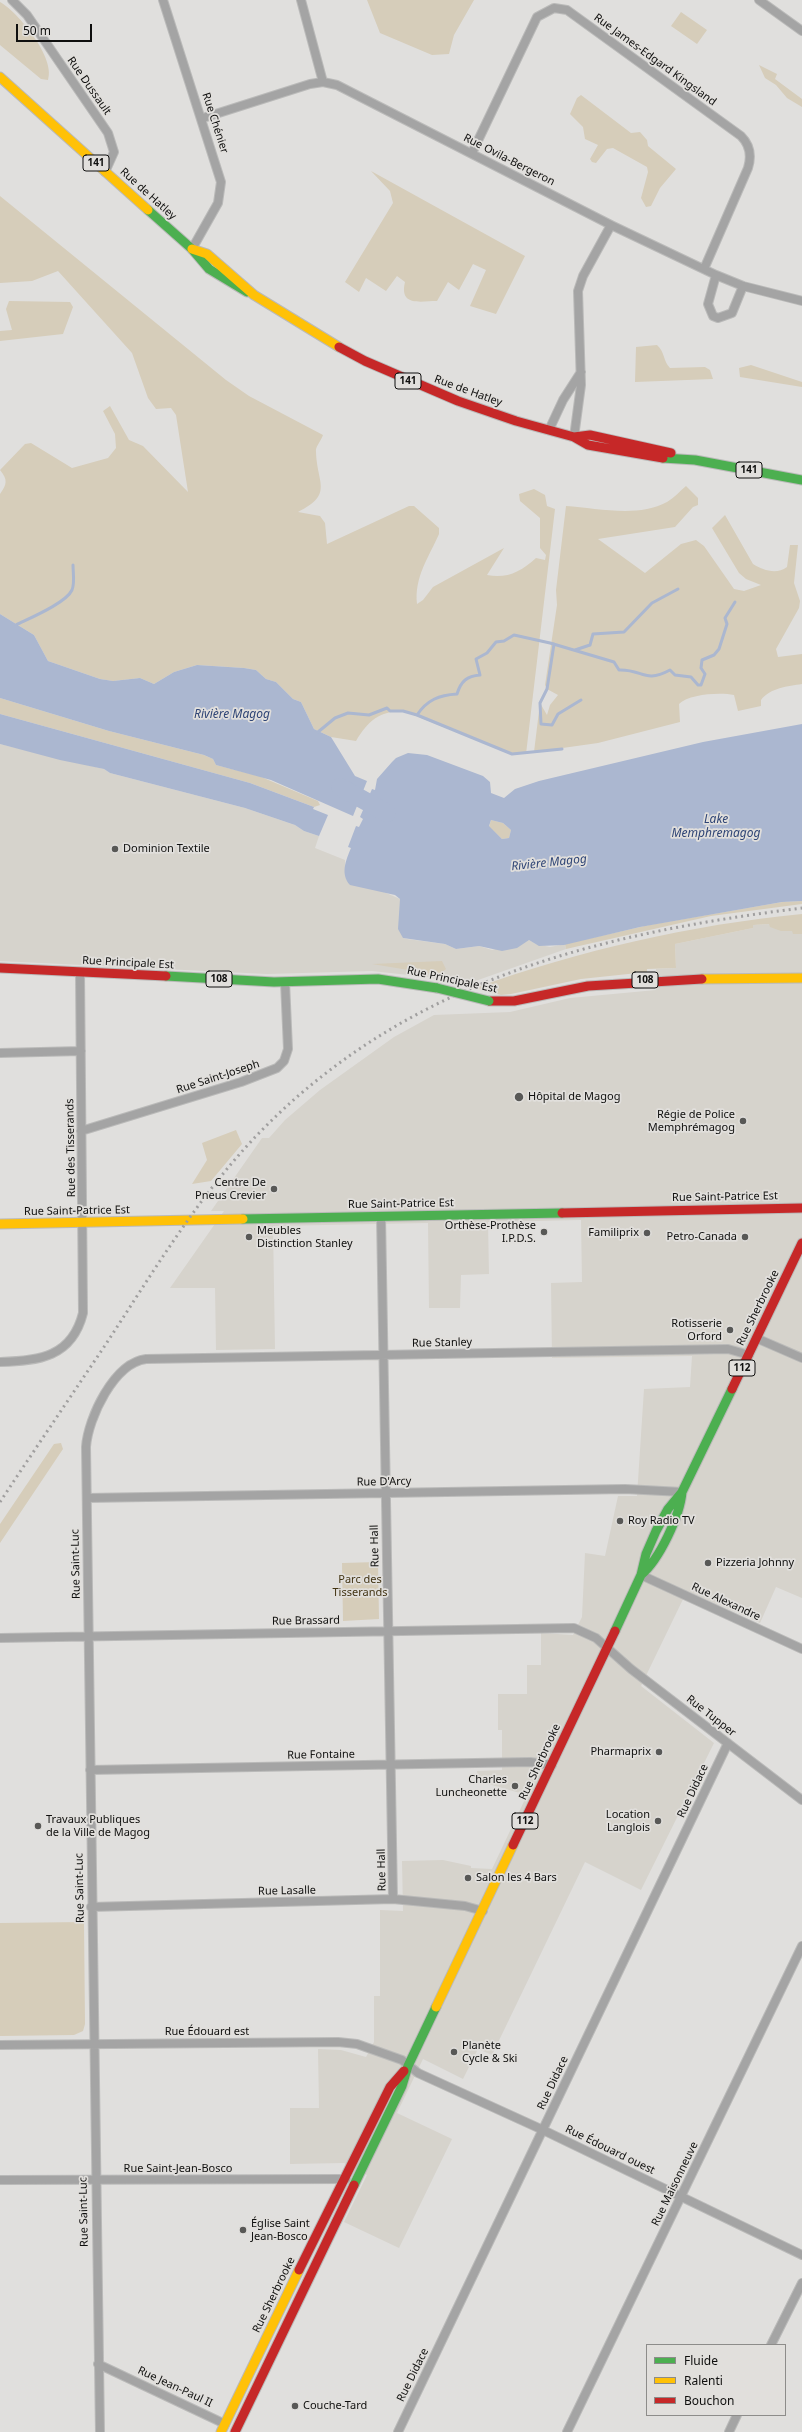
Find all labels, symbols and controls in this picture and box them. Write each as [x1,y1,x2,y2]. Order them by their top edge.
street label: Rue James-Edgard Kingsland [591,11,719,109]
scale bar [18,16,94,42]
text: 50 m [23,22,51,39]
street label: Rue Dussault [64,54,114,118]
street label: Rue Chénier [199,91,231,155]
street label: Rue Ovila-Bergeron [461,131,557,189]
road number: 141 [83,155,109,171]
street label: Rue de Hatley [117,165,179,223]
road number: 141 [395,373,421,389]
street label: Rue de Hatley [432,373,504,409]
road number: 141 [736,462,762,478]
water label: Rivière Magog [194,708,270,722]
water label: Lake Memphremagog [672,813,760,841]
place label: Dominion Textile [123,842,210,856]
marker: Dominion Textile [110,844,120,854]
water label: Rivière Magog [511,852,587,874]
street label: Rue Principale Est [82,954,174,972]
street label: Rue Principale Est [406,964,498,996]
road number: 108 [206,971,232,987]
road number: 108 [632,972,658,988]
street label: Rue Saint-Joseph [175,1057,261,1097]
place label: Hôpital de Magog [528,1090,620,1104]
marker: Hôpital de Magog [513,1091,525,1103]
street label: Rue des Tisserands [64,1098,78,1198]
place label: Régie de Police Memphrémagog [648,1108,735,1134]
marker: Régie de Police Memphrémagog [738,1116,748,1126]
place label: Centre De Pneus Crevier [195,1176,266,1202]
marker: Centre De Pneus Crevier [269,1184,279,1194]
street label: Rue Saint-Patrice Est [672,1189,778,1205]
street label: Rue Saint-Patrice Est [348,1196,454,1212]
street label: Rue Saint-Patrice Est [24,1203,130,1219]
place label: Orthèse-Prothèse I.P.D.S. [445,1219,536,1245]
place label: Meubles Distinction Stanley [257,1224,353,1250]
place label: Familiprix [588,1226,639,1240]
marker: Orthèse-Prothèse I.P.D.S. [539,1227,549,1237]
marker: Familiprix [642,1228,652,1238]
place label: Petro-Canada [667,1230,737,1244]
marker: Meubles Distinction Stanley [244,1232,254,1242]
marker: Petro-Canada [740,1232,750,1242]
street label: Rue Sherbrooke [734,1268,782,1348]
place label: Rotisserie Orford [671,1317,722,1343]
marker: Rotisserie Orford [725,1325,735,1335]
street label: Rue Stanley [412,1336,472,1350]
road number: 112 [729,1360,755,1376]
street label: Rue D'Arcy [357,1475,411,1489]
place label: Roy Radio TV [628,1514,695,1528]
marker: Roy Radio TV [615,1516,625,1526]
street label: Rue Hall [368,1525,382,1567]
street label: Rue Saint-Luc [69,1529,83,1599]
place label: Pizzeria Johnny [716,1556,794,1570]
marker: Pizzeria Johnny [703,1558,713,1568]
park label: Parc des Tisserands [332,1573,388,1599]
street label: Rue Alexandre [689,1580,763,1624]
street label: Rue Brassard [272,1614,340,1628]
street label: Rue Tupper [684,1693,738,1739]
street label: Rue Sherbrooke [517,1722,563,1802]
place label: Pharmaprix [590,1745,651,1759]
marker: Pharmaprix [654,1747,664,1757]
street label: Rue Fontaine [287,1748,355,1762]
street label: Rue Didace [675,1762,711,1820]
place label: Charles Luncheonette [436,1773,507,1799]
marker: Charles Luncheonette [510,1781,520,1791]
place label: Location Langlois [606,1808,650,1834]
place label: Travaux Publiques de la Ville de Magog [46,1813,150,1839]
road number: 112 [512,1813,538,1829]
marker: Location Langlois [653,1816,663,1826]
marker: Travaux Publiques de la Ville de Magog [33,1821,43,1831]
street label: Rue Hall [375,1849,389,1891]
street label: Rue Saint-Luc [73,1853,87,1923]
place label: Salon les 4 Bars [476,1871,557,1885]
marker: Salon les 4 Bars [463,1873,473,1883]
street label: Rue Lasalle [258,1884,316,1898]
street label: Rue Édouard est [165,2025,249,2039]
place label: Planète Cycle & Ski [462,2039,517,2065]
marker: Planète Cycle & Ski [449,2047,459,2057]
street label: Rue Didace [535,2054,571,2112]
street label: Rue Édouard ouest [563,2123,657,2177]
street label: Rue Maisonneuve [649,2140,701,2228]
street label: Rue Saint-Jean-Bosco [124,2162,232,2176]
street label: Rue Saint-Luc [77,2177,91,2247]
place label: Église Saint Jean-Bosco [251,2217,310,2243]
marker: Église Saint Jean-Bosco [238,2225,248,2235]
street label: Rue Sherbrooke [250,2255,298,2335]
legend [646,2344,786,2416]
street label: Rue Didace [394,2346,432,2404]
text: Fluide [684,2352,718,2369]
street label: Rue Jean-Paul II [135,2364,215,2410]
text: Ralenti [684,2372,723,2389]
text: Bouchon [684,2392,734,2409]
place label: Couche-Tard [303,2399,367,2413]
marker: Couche-Tard [290,2401,300,2411]

